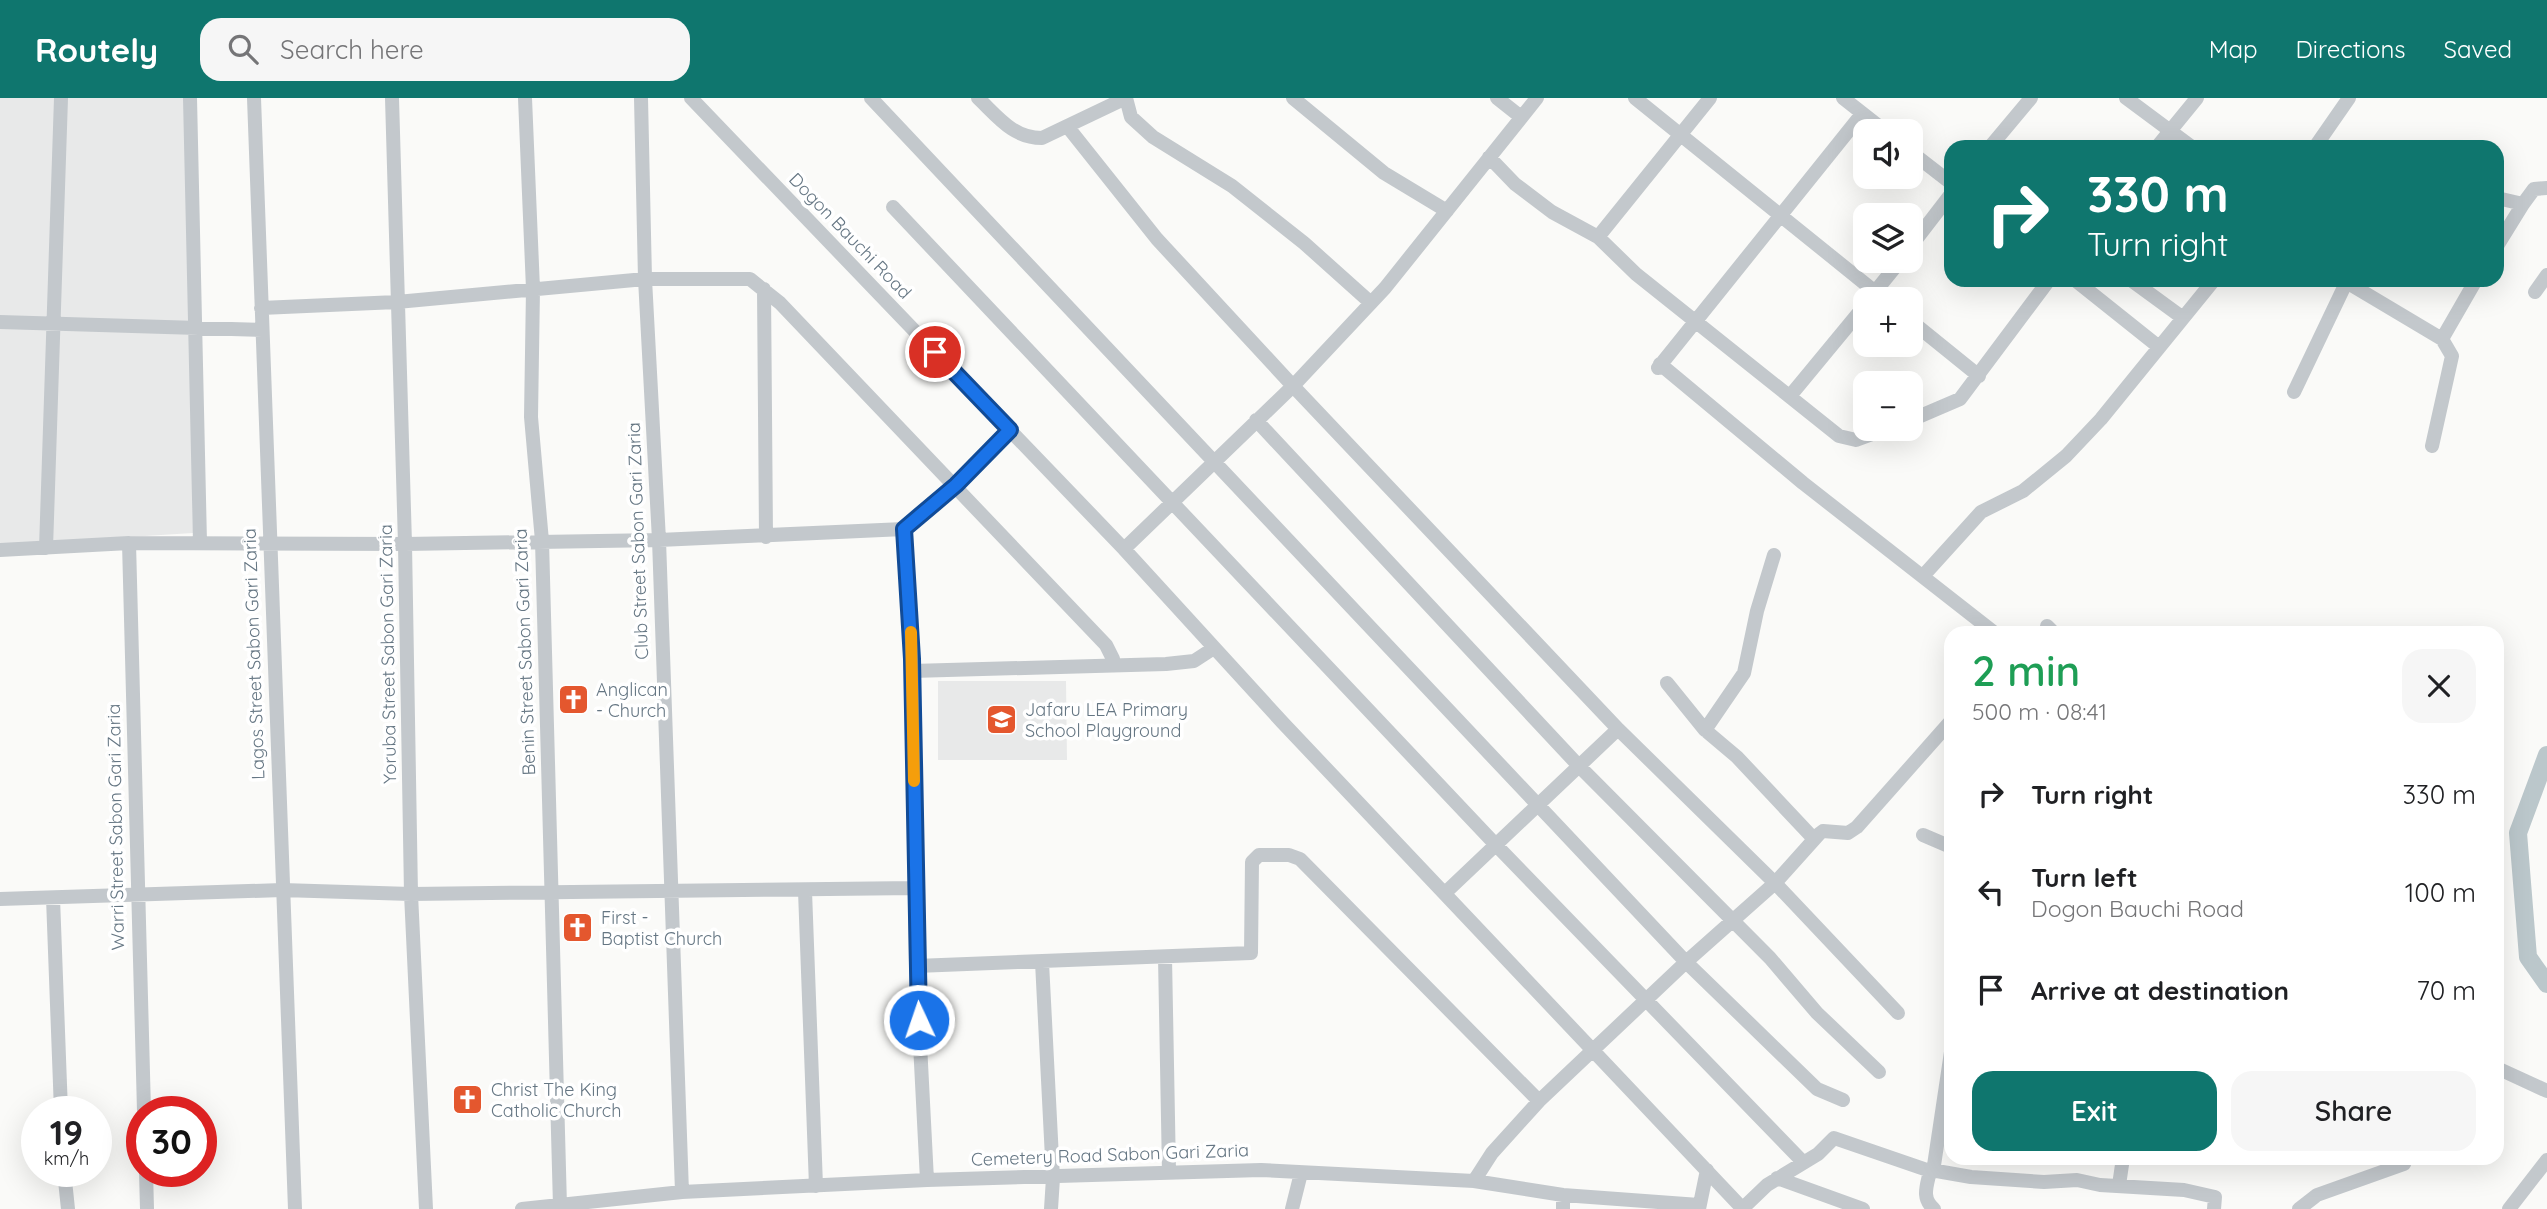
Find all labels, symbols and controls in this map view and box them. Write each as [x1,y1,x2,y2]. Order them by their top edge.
search box [200,18,690,81]
text: Routely [35,29,158,70]
icon: search [224,30,262,68]
text: Search here [280,33,424,66]
text: Map [2209,34,2258,64]
text: Directions [2296,34,2406,64]
text: Saved [2444,34,2512,64]
map controls [1853,119,1923,441]
button: sound [1853,119,1923,189]
text: 330 m [2087,163,2229,224]
street label: Dogon Bauchi Road [784,168,917,304]
icon: right [1972,168,2063,259]
button: layers [1853,203,1923,273]
text: Turn right [2087,224,2228,264]
button: + [1853,287,1923,357]
pin [905,322,965,382]
icon: arrive [916,333,954,371]
button: − [1853,371,1923,441]
street label: Club Street Sabon Gari Zaria [622,422,653,660]
street label: Yoruba Street Sabon Gari Zaria [374,524,401,784]
street label: Lagos Street Sabon Gari Zaria [238,528,269,780]
street label: Benin Street Sabon Gari Zaria [509,528,540,776]
text: 2 min [1972,644,2080,697]
button: close [2402,649,2476,723]
place label: Anglican - Church [596,678,668,722]
church icon: Anglican - Church [556,683,590,717]
text: 500 m · 08:41 [1972,697,2107,726]
place label: Jafaru LEA Primary School Playground [1025,698,1188,742]
school or university icon: Jafaru LEA Primary School Playground [985,703,1019,737]
street label: Warri Street Sabon Gari Zaria [102,704,129,950]
icon: right [1972,775,2010,813]
text: Turn right [2031,778,2153,811]
text: 330 m [2402,778,2476,811]
text: Turn left [2031,861,2138,894]
icon: left [1972,873,2010,911]
text: 100 m [2405,876,2476,909]
text: Dogon Bauchi Road [2031,894,2244,923]
place label: First - Baptist Church [601,906,722,950]
church icon: First - Baptist Church [561,911,595,945]
icon: arrive [1972,971,2010,1009]
text: Arrive at destination [2031,974,2289,1007]
text: 70 m [2416,974,2476,1007]
position arrow [882,983,956,1057]
button: Exit [1972,1071,2217,1151]
button: Share [2231,1071,2476,1151]
place label: Christ The King Catholic Church [491,1078,621,1122]
church icon: Christ The King Catholic Church [451,1083,485,1117]
speed limit sign: 30 [126,1096,217,1187]
text: 19 [50,1110,83,1154]
street label: Cemetery Road Sabon Gari Zaria [971,1138,1249,1171]
text: km/h [44,1147,89,1170]

